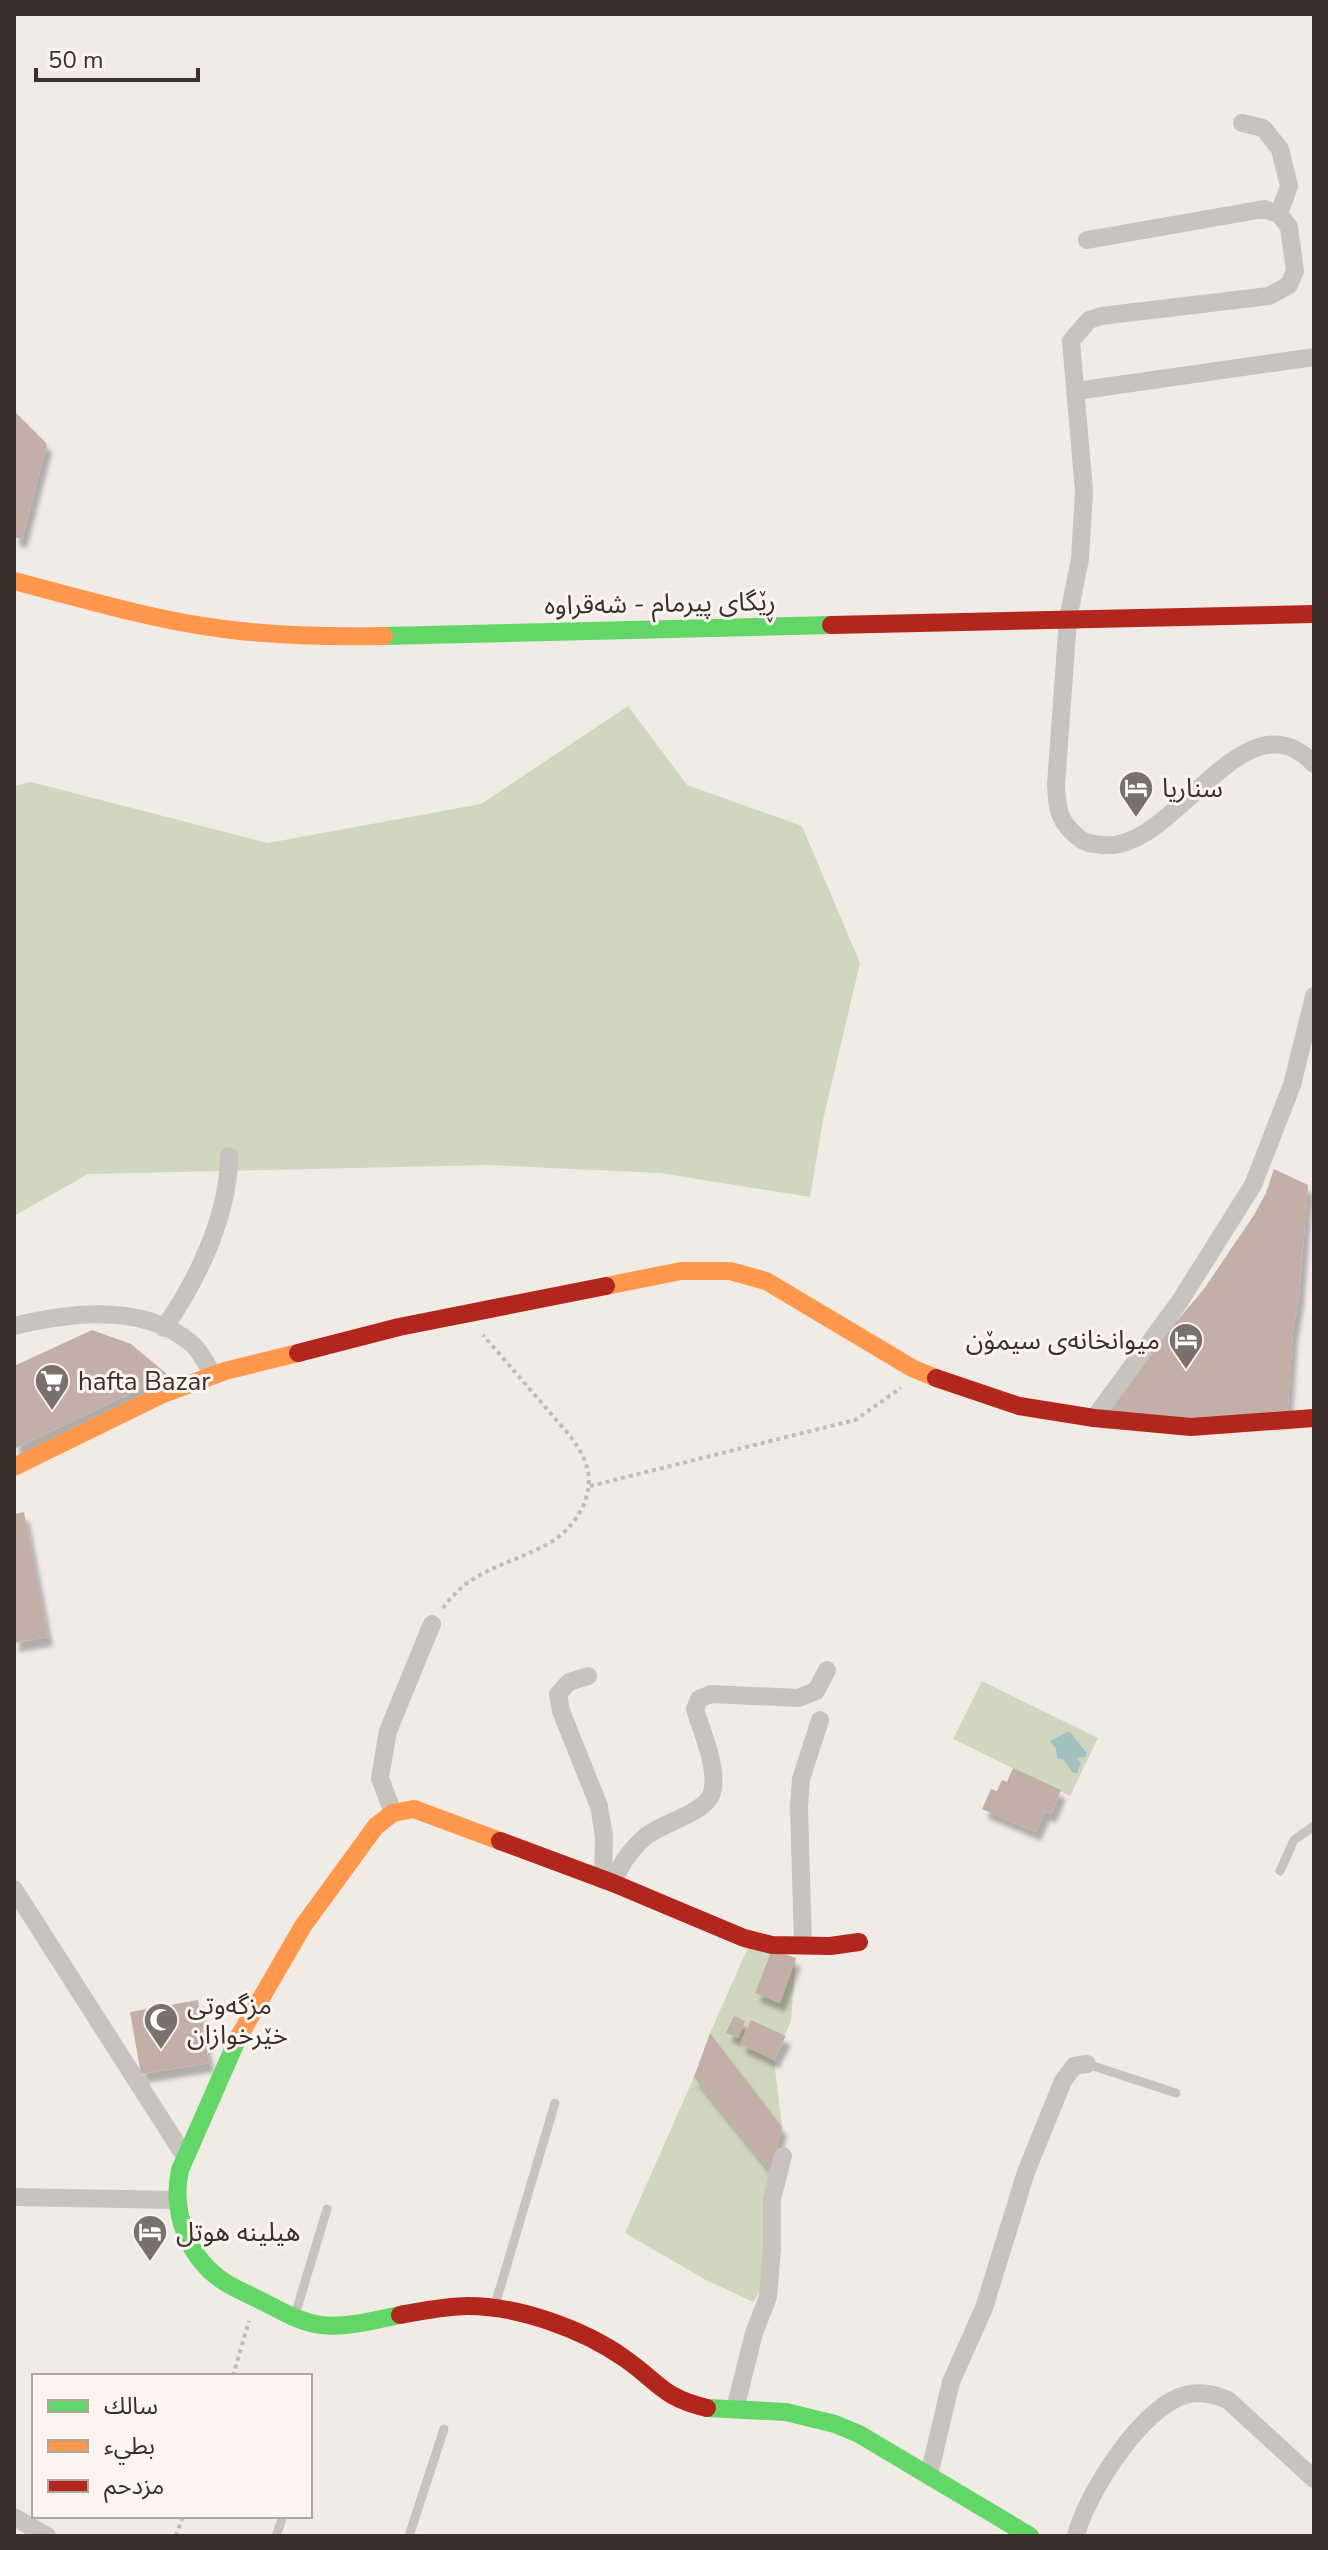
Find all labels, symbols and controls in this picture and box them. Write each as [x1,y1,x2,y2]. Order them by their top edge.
scale bar [36,32,198,82]
text: 50 m [48,44,104,76]
street label: ڕێگای پیرمام - شەقراوە [544,584,776,627]
hotel icon: سناريا [1117,769,1155,819]
place label: سناريا [1162,771,1223,806]
hotel icon: میوانخانەی سیمۆن [1167,1321,1205,1371]
place label: میوانخانەی سیمۆن [966,1323,1160,1358]
supermarket icon: hafta Bazar [33,1362,71,1412]
place label: hafta Bazar [78,1364,211,1399]
place label: مزگەوتی خێرخوازان [187,1988,288,2053]
mosque icon: مزگەوتی خێرخوازان [142,2001,180,2051]
hotel icon: هيلينه هوتل [131,2213,169,2263]
place label: هيلينه هوتل [176,2215,300,2250]
legend [32,2374,312,2518]
text: سالك [104,2390,158,2422]
text: بطيء [104,2430,155,2465]
text: مزدحم [104,2470,164,2503]

